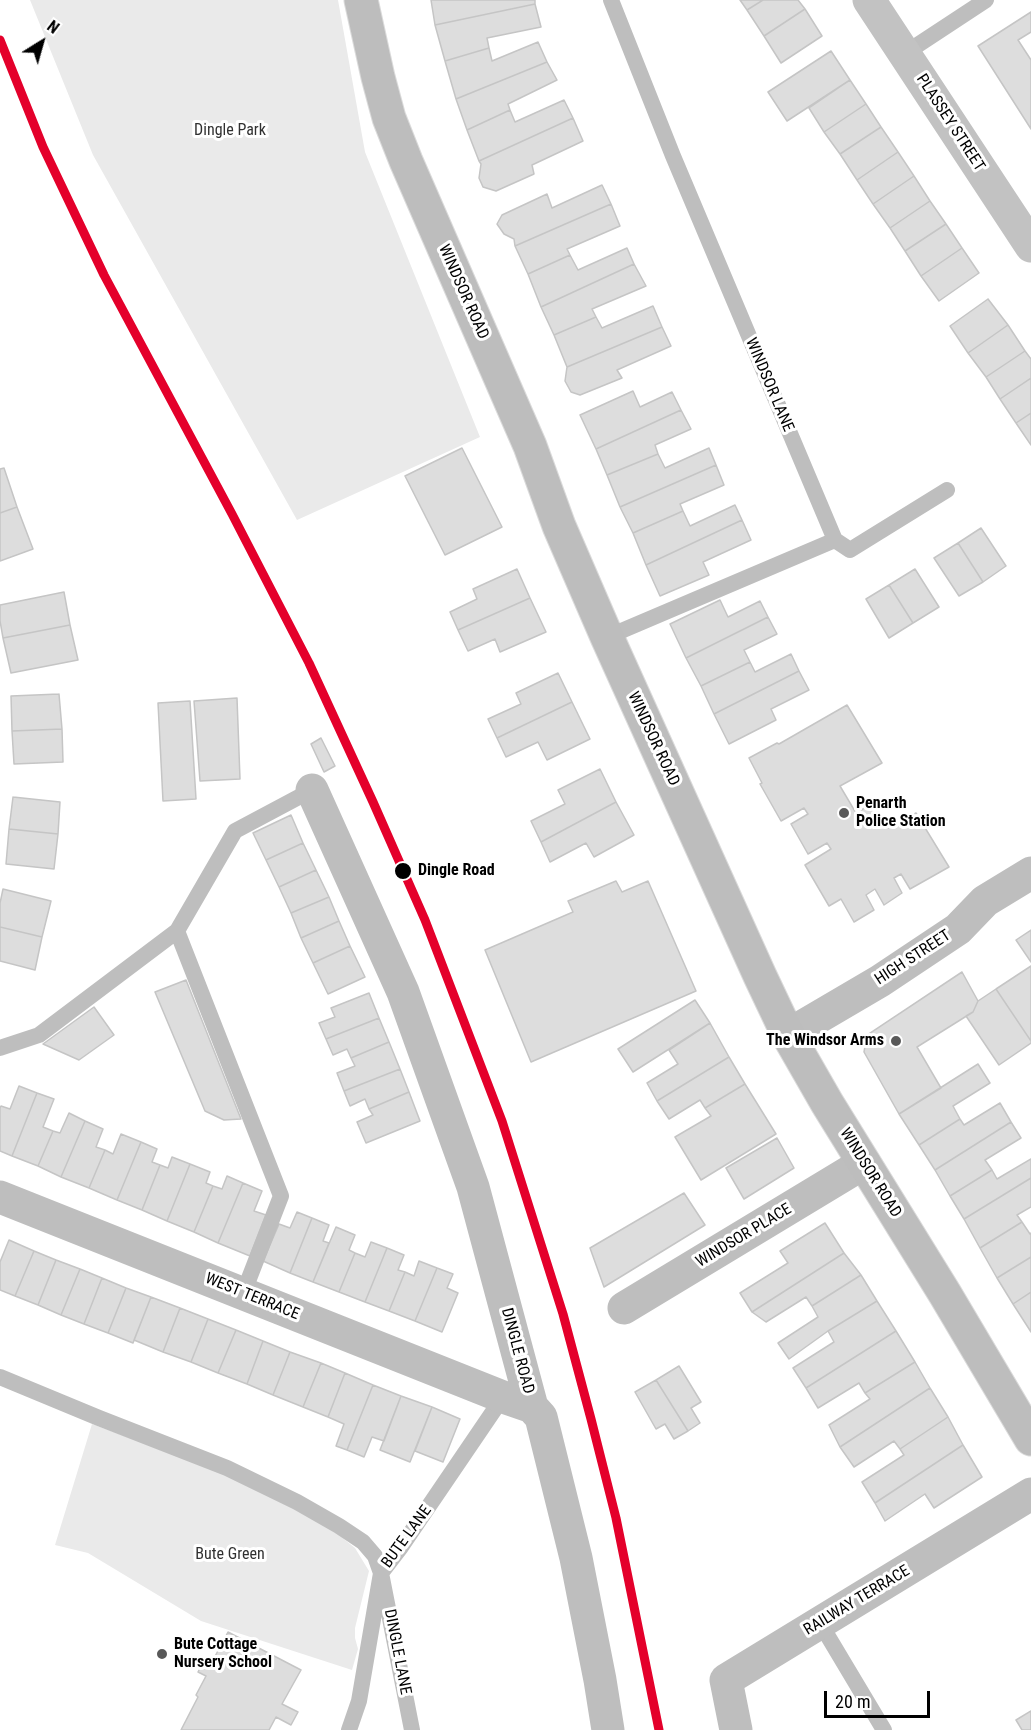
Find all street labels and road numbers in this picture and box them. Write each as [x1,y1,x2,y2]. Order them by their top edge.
street label: PLASSEY STREET [911,71,989,175]
street label: WINDSOR ROAD [434,242,492,342]
street label: WINDSOR LANE [741,335,797,435]
street label: WINDSOR ROAD [623,689,683,789]
street label: HIGH STREET [872,926,954,990]
street label: WINDSOR ROAD [835,1125,905,1221]
street label: WINDSOR PLACE [693,1200,795,1272]
street label: WEST TERRACE [202,1269,302,1325]
street label: DINGLE ROAD [496,1306,538,1396]
street label: BUTE LANE [378,1502,436,1572]
street label: RAILWAY TERRACE [801,1562,913,1640]
street label: DINGLE LANE [379,1608,415,1696]

